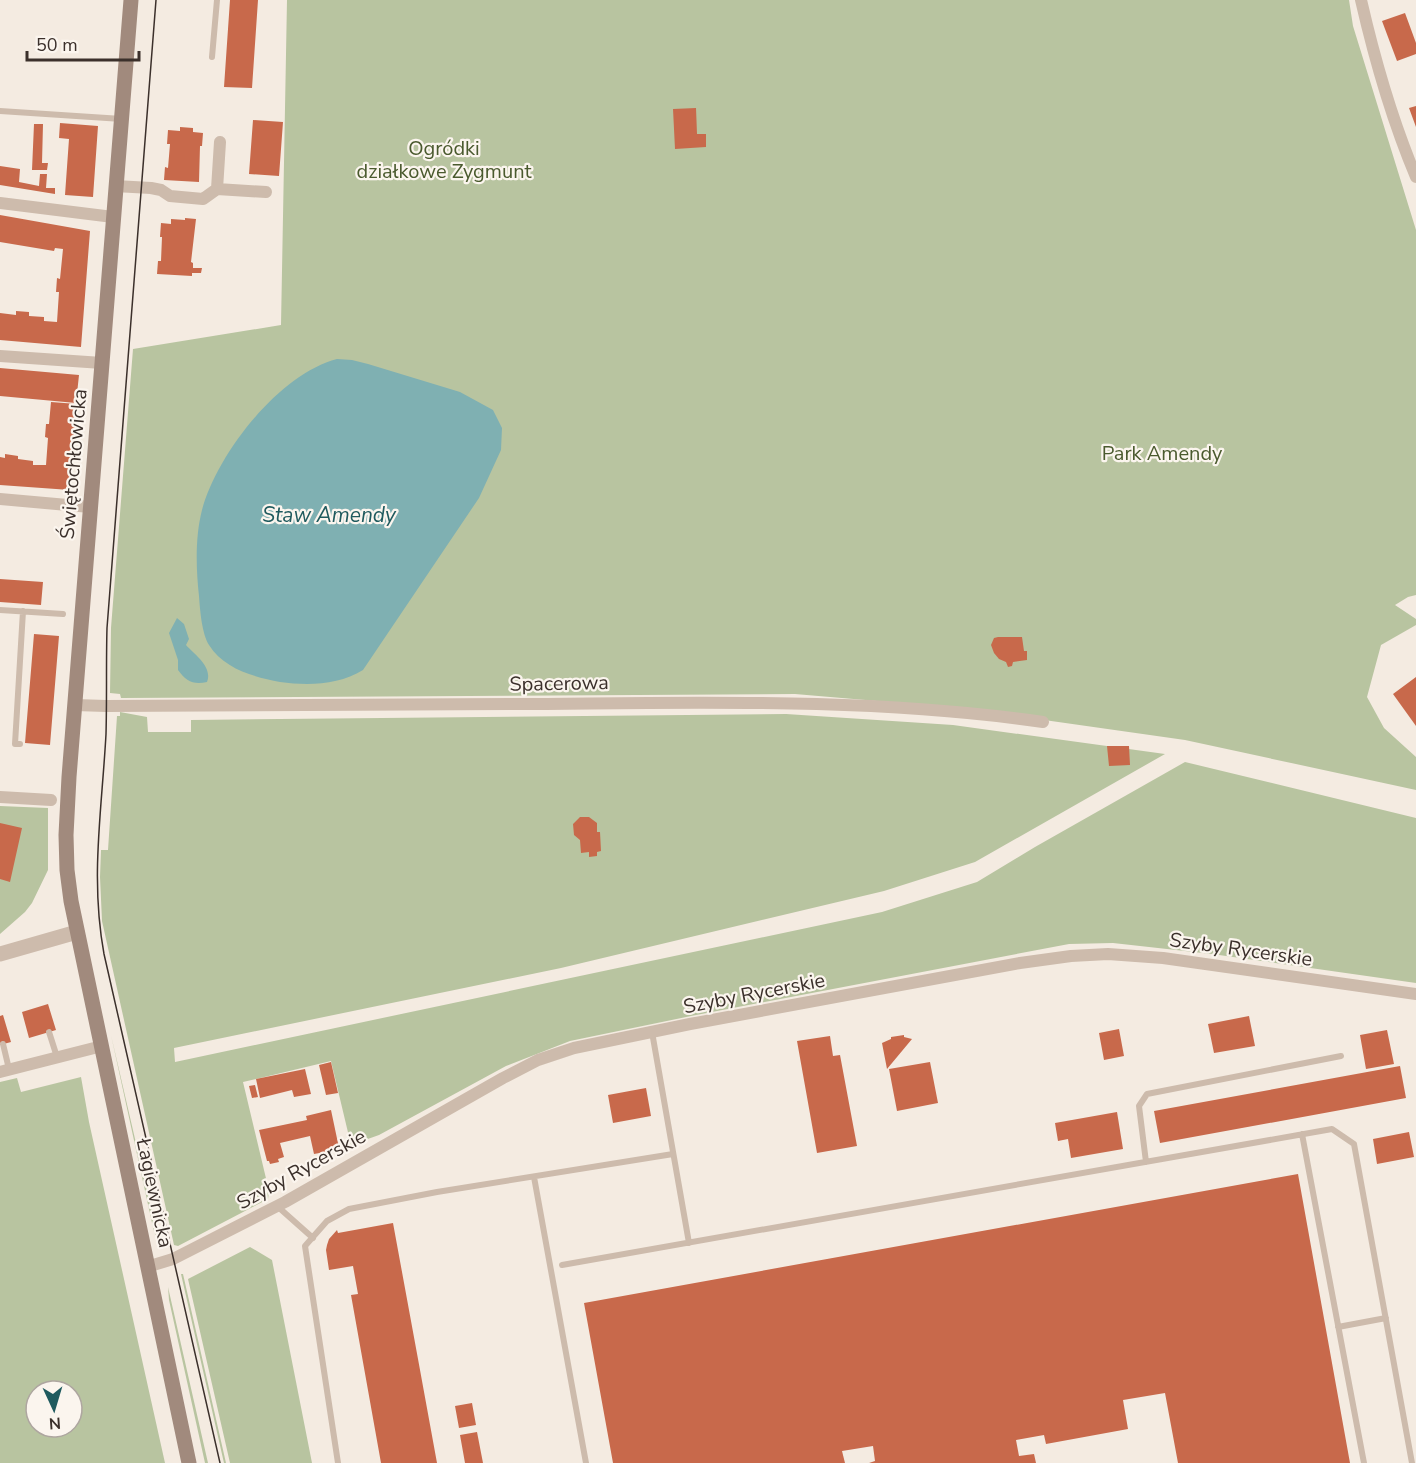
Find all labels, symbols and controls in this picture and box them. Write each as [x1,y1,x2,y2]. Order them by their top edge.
scale bar [27,24,140,62]
text: 50 m [36,33,78,57]
park label: Ogródki działkowe Zygmunt [356,135,533,185]
street label: Świętochłowicka [53,388,94,540]
park label: Park Amendy [1102,440,1223,467]
water label: Staw Amendy [262,501,397,529]
street label: Spacerowa [509,669,609,698]
street label: Szyby Rycerskie [1168,926,1314,973]
street label: Szyby Rycerskie [681,967,827,1020]
street label: Szyby Rycerskie [232,1123,371,1216]
street label: Łagiewnicka [130,1135,179,1250]
north arrow [24,1379,84,1439]
text: N [48,1412,62,1434]

